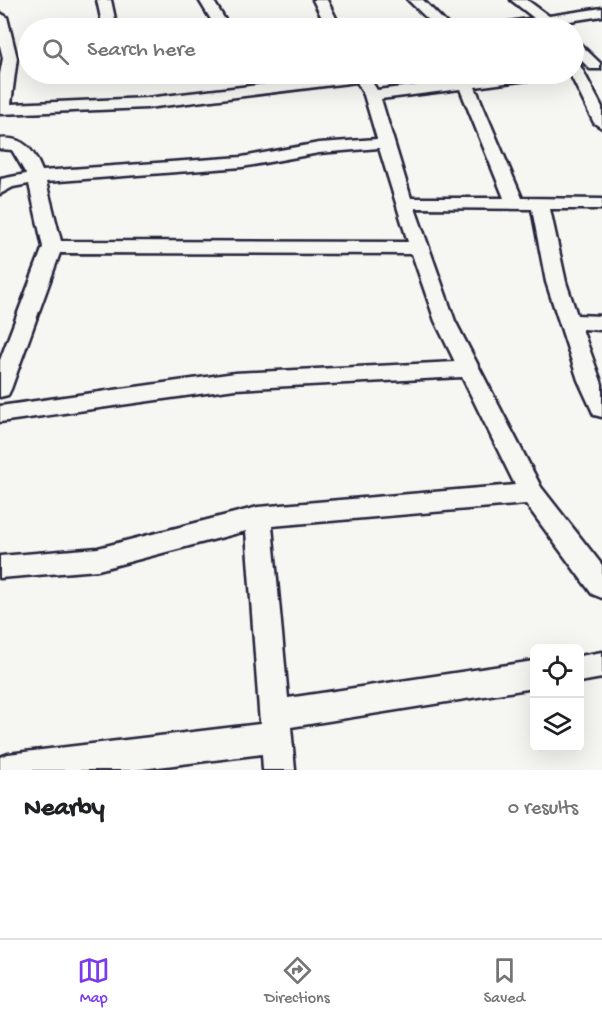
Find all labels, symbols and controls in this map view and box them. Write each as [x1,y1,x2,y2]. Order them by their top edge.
search box [18,18,584,84]
icon: search [39,35,72,68]
text: Search here [87,38,195,64]
map controls [530,644,584,752]
button: locate [530,644,584,698]
button: layers [530,698,584,752]
text: Nearby [24,794,105,825]
text: 0 results [508,798,578,821]
tab: Map [77,954,110,1009]
tab: Directions [264,954,330,1009]
tab: Saved [484,954,525,1009]

